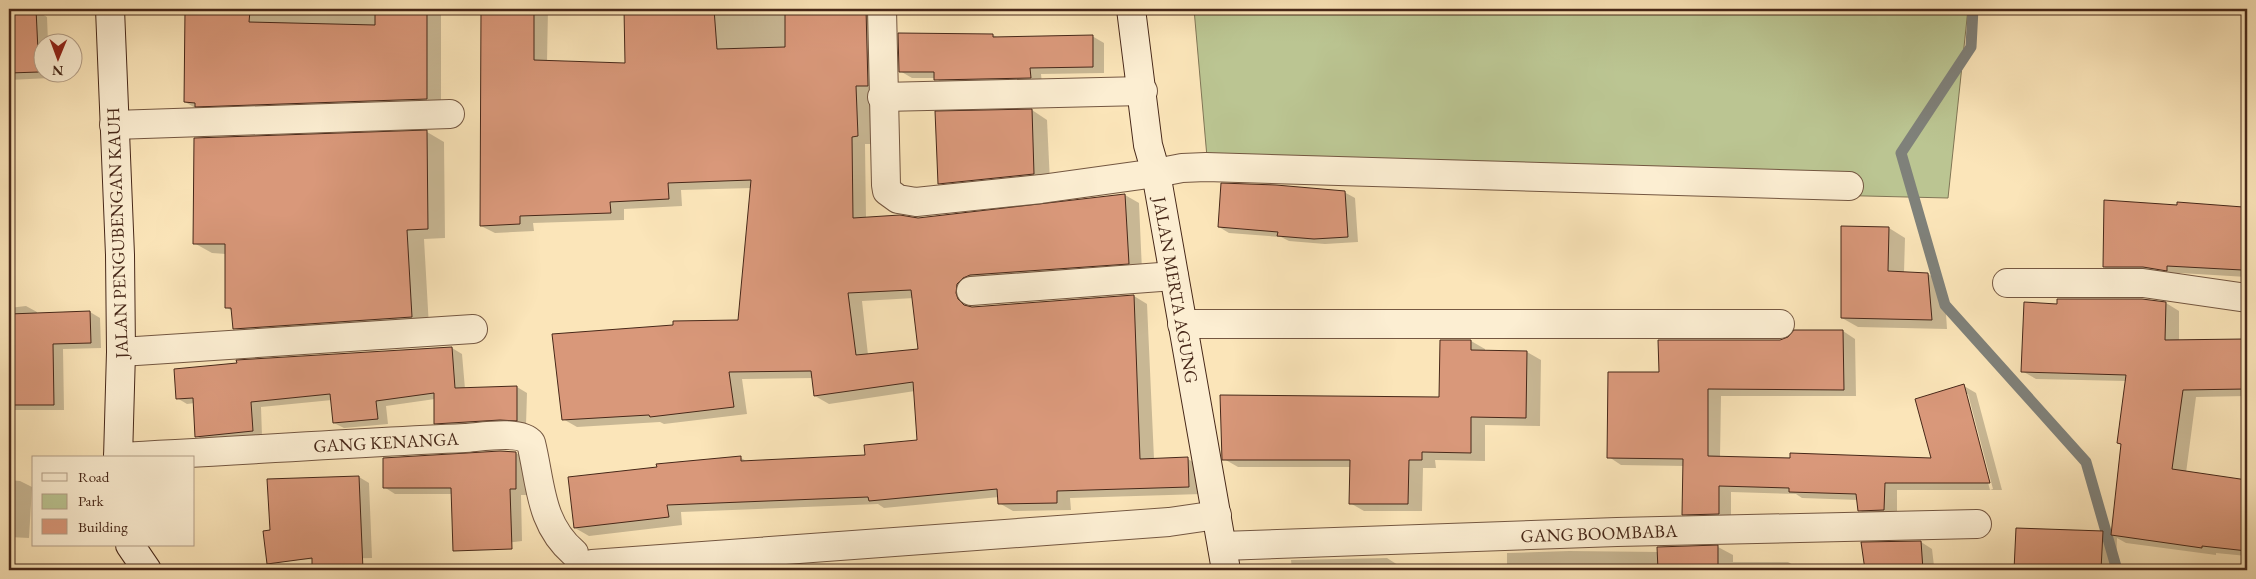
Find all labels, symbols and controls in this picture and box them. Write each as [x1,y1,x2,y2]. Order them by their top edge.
north arrow [32,32,82,82]
text: N [51,62,64,80]
street label: JALAN PENGUBENGAN KAUH [101,107,133,361]
street label: JALAN MERTA AGUNG [1148,193,1204,385]
street label: GANG KENANGA [313,427,460,457]
legend [32,456,195,546]
text: Road [78,467,110,486]
text: Park [78,491,105,510]
text: Building [78,517,128,536]
street label: GANG BOOMBABA [1520,519,1678,547]

